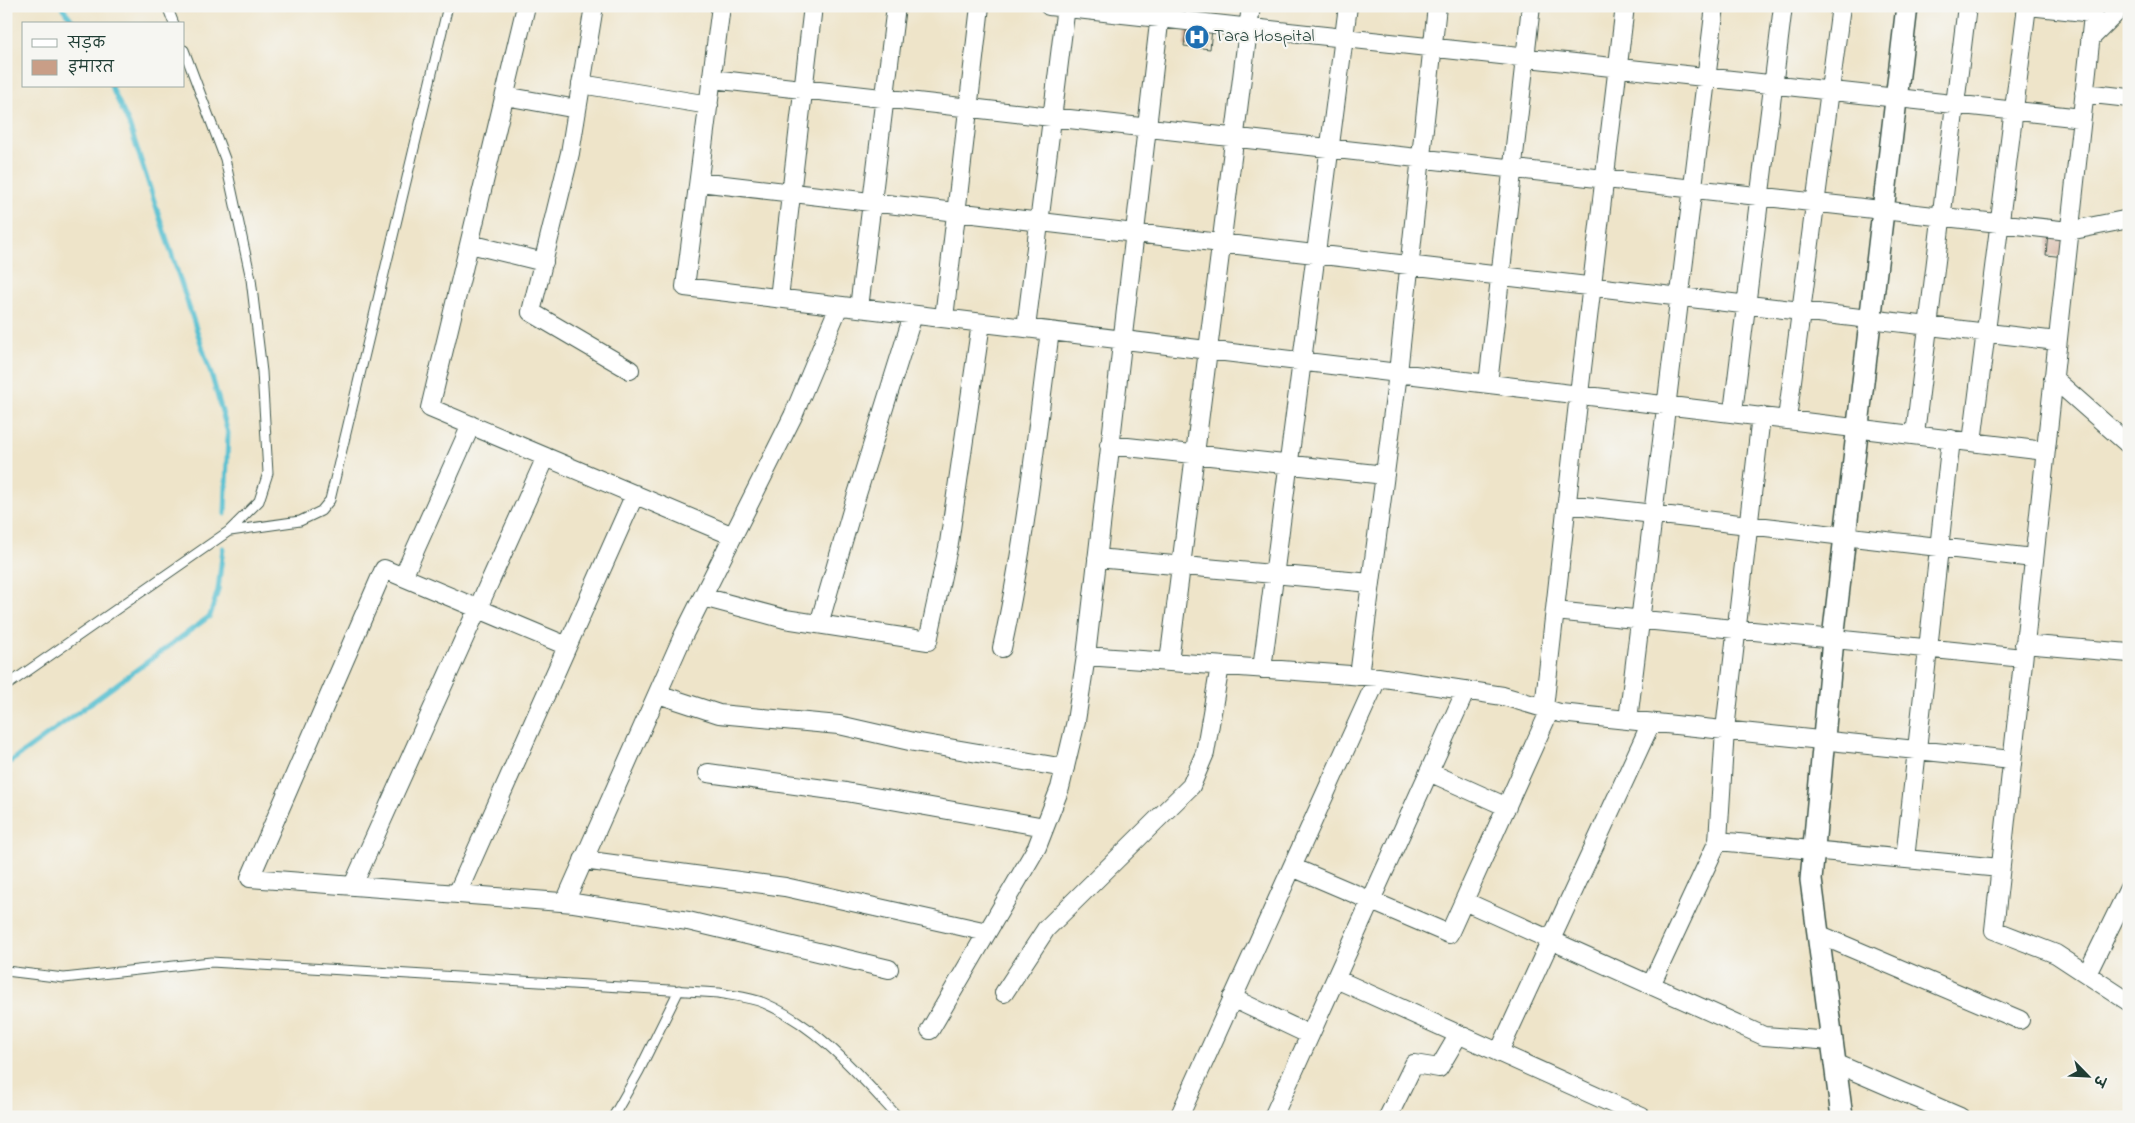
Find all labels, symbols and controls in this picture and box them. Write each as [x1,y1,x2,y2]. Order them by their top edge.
legend [22,22,185,88]
hospital icon: Tara Hospital [1184,24,1210,50]
place label: Tara Hospital [1214,24,1315,50]
text: सड़क [67,33,106,55]
text: इमारत [68,57,115,79]
north arrow [2062,1050,2112,1100]
text: उ [2086,1070,2111,1091]

